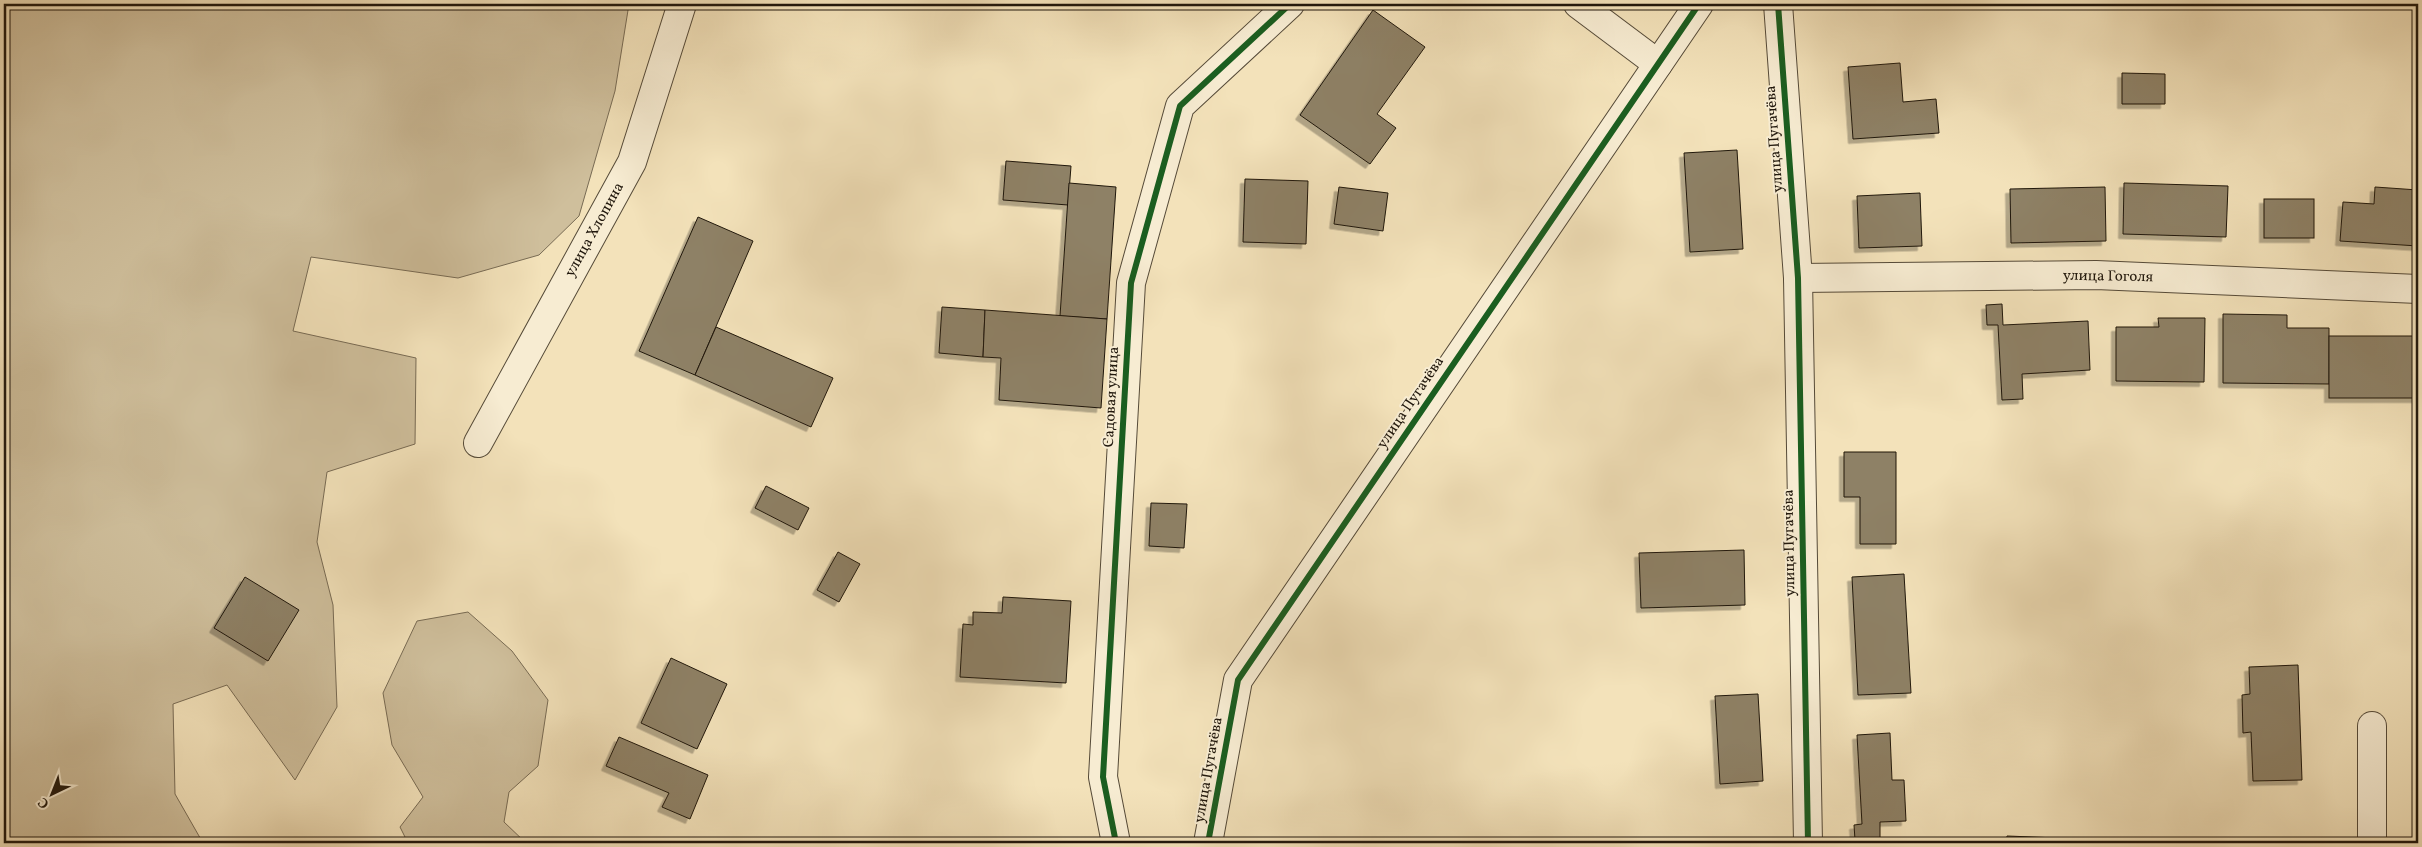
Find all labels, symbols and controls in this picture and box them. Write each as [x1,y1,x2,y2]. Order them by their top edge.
street label: улица Пугачёва [1761,85,1789,193]
street label: улица Хлопина [560,179,630,281]
street label: улица Гоголя [2063,266,2154,288]
street label: Садовая улица [1099,346,1125,448]
street label: улица Пугачёва [1372,353,1450,453]
street label: улица Пугачёва [1779,489,1801,597]
street label: улица Пугачёва [1189,715,1229,825]
north arrow [28,770,78,820]
text: С [34,792,54,812]

